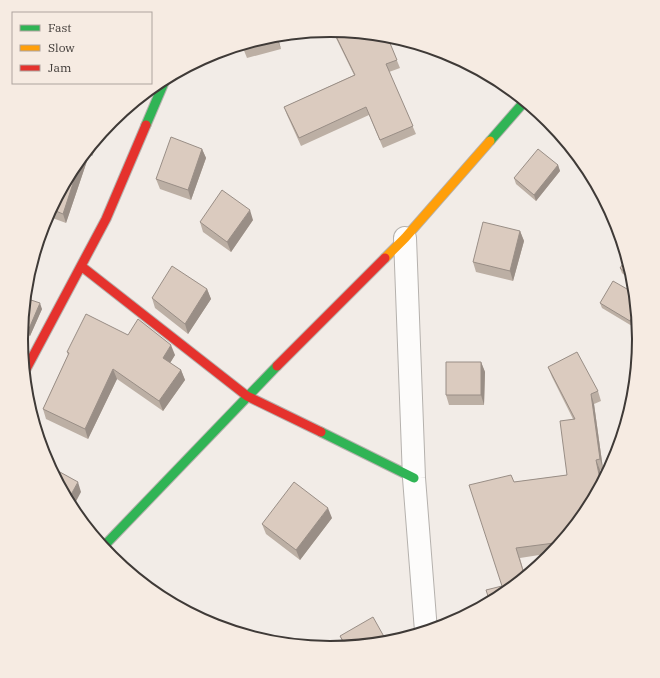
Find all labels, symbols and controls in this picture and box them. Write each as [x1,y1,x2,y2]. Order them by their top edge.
legend [12,12,152,84]
text: Fast [48,20,72,35]
text: Slow [48,40,75,55]
text: Jam [48,60,72,75]

